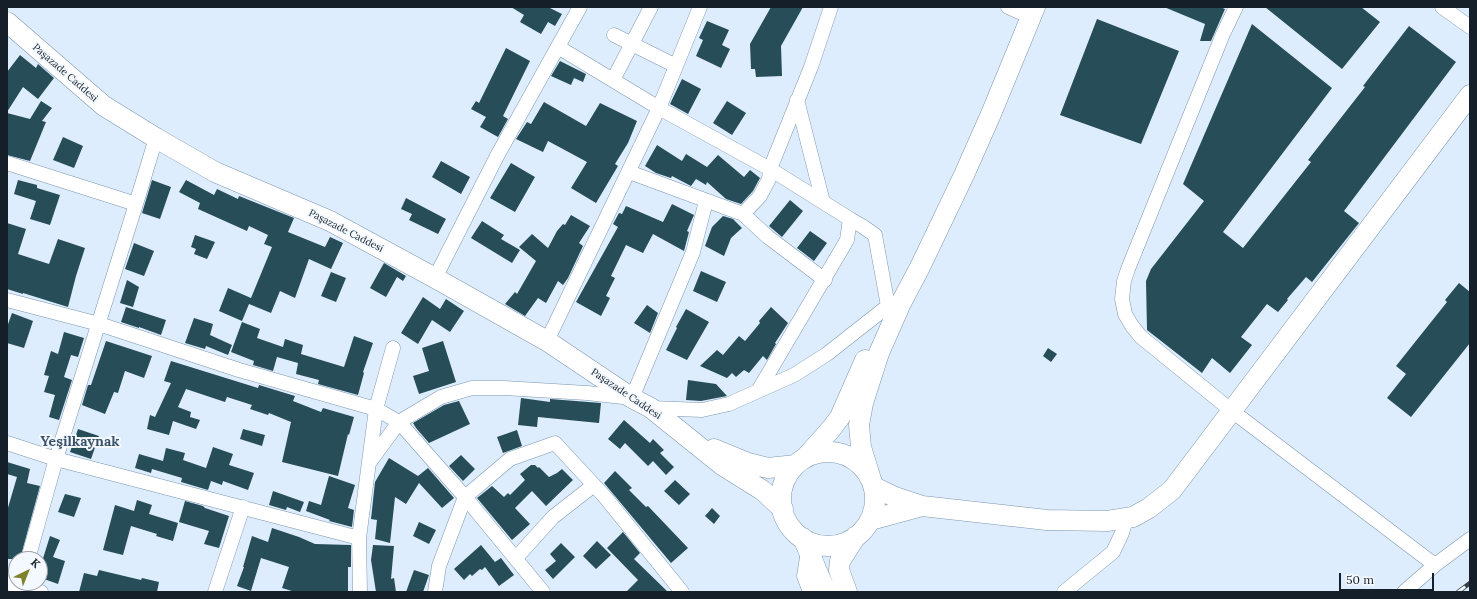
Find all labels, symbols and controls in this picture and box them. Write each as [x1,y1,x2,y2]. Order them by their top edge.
street label: Paşazade Caddesi [30,42,100,104]
street label: Paşazade Caddesi [307,207,385,255]
street label: Paşazade Caddesi [589,366,663,422]
district label: Yeşilkaynak [40,434,120,450]
north arrow [8,551,48,591]
text: K [28,555,43,571]
scale bar [1341,565,1436,591]
text: 50 m [1346,572,1374,587]

